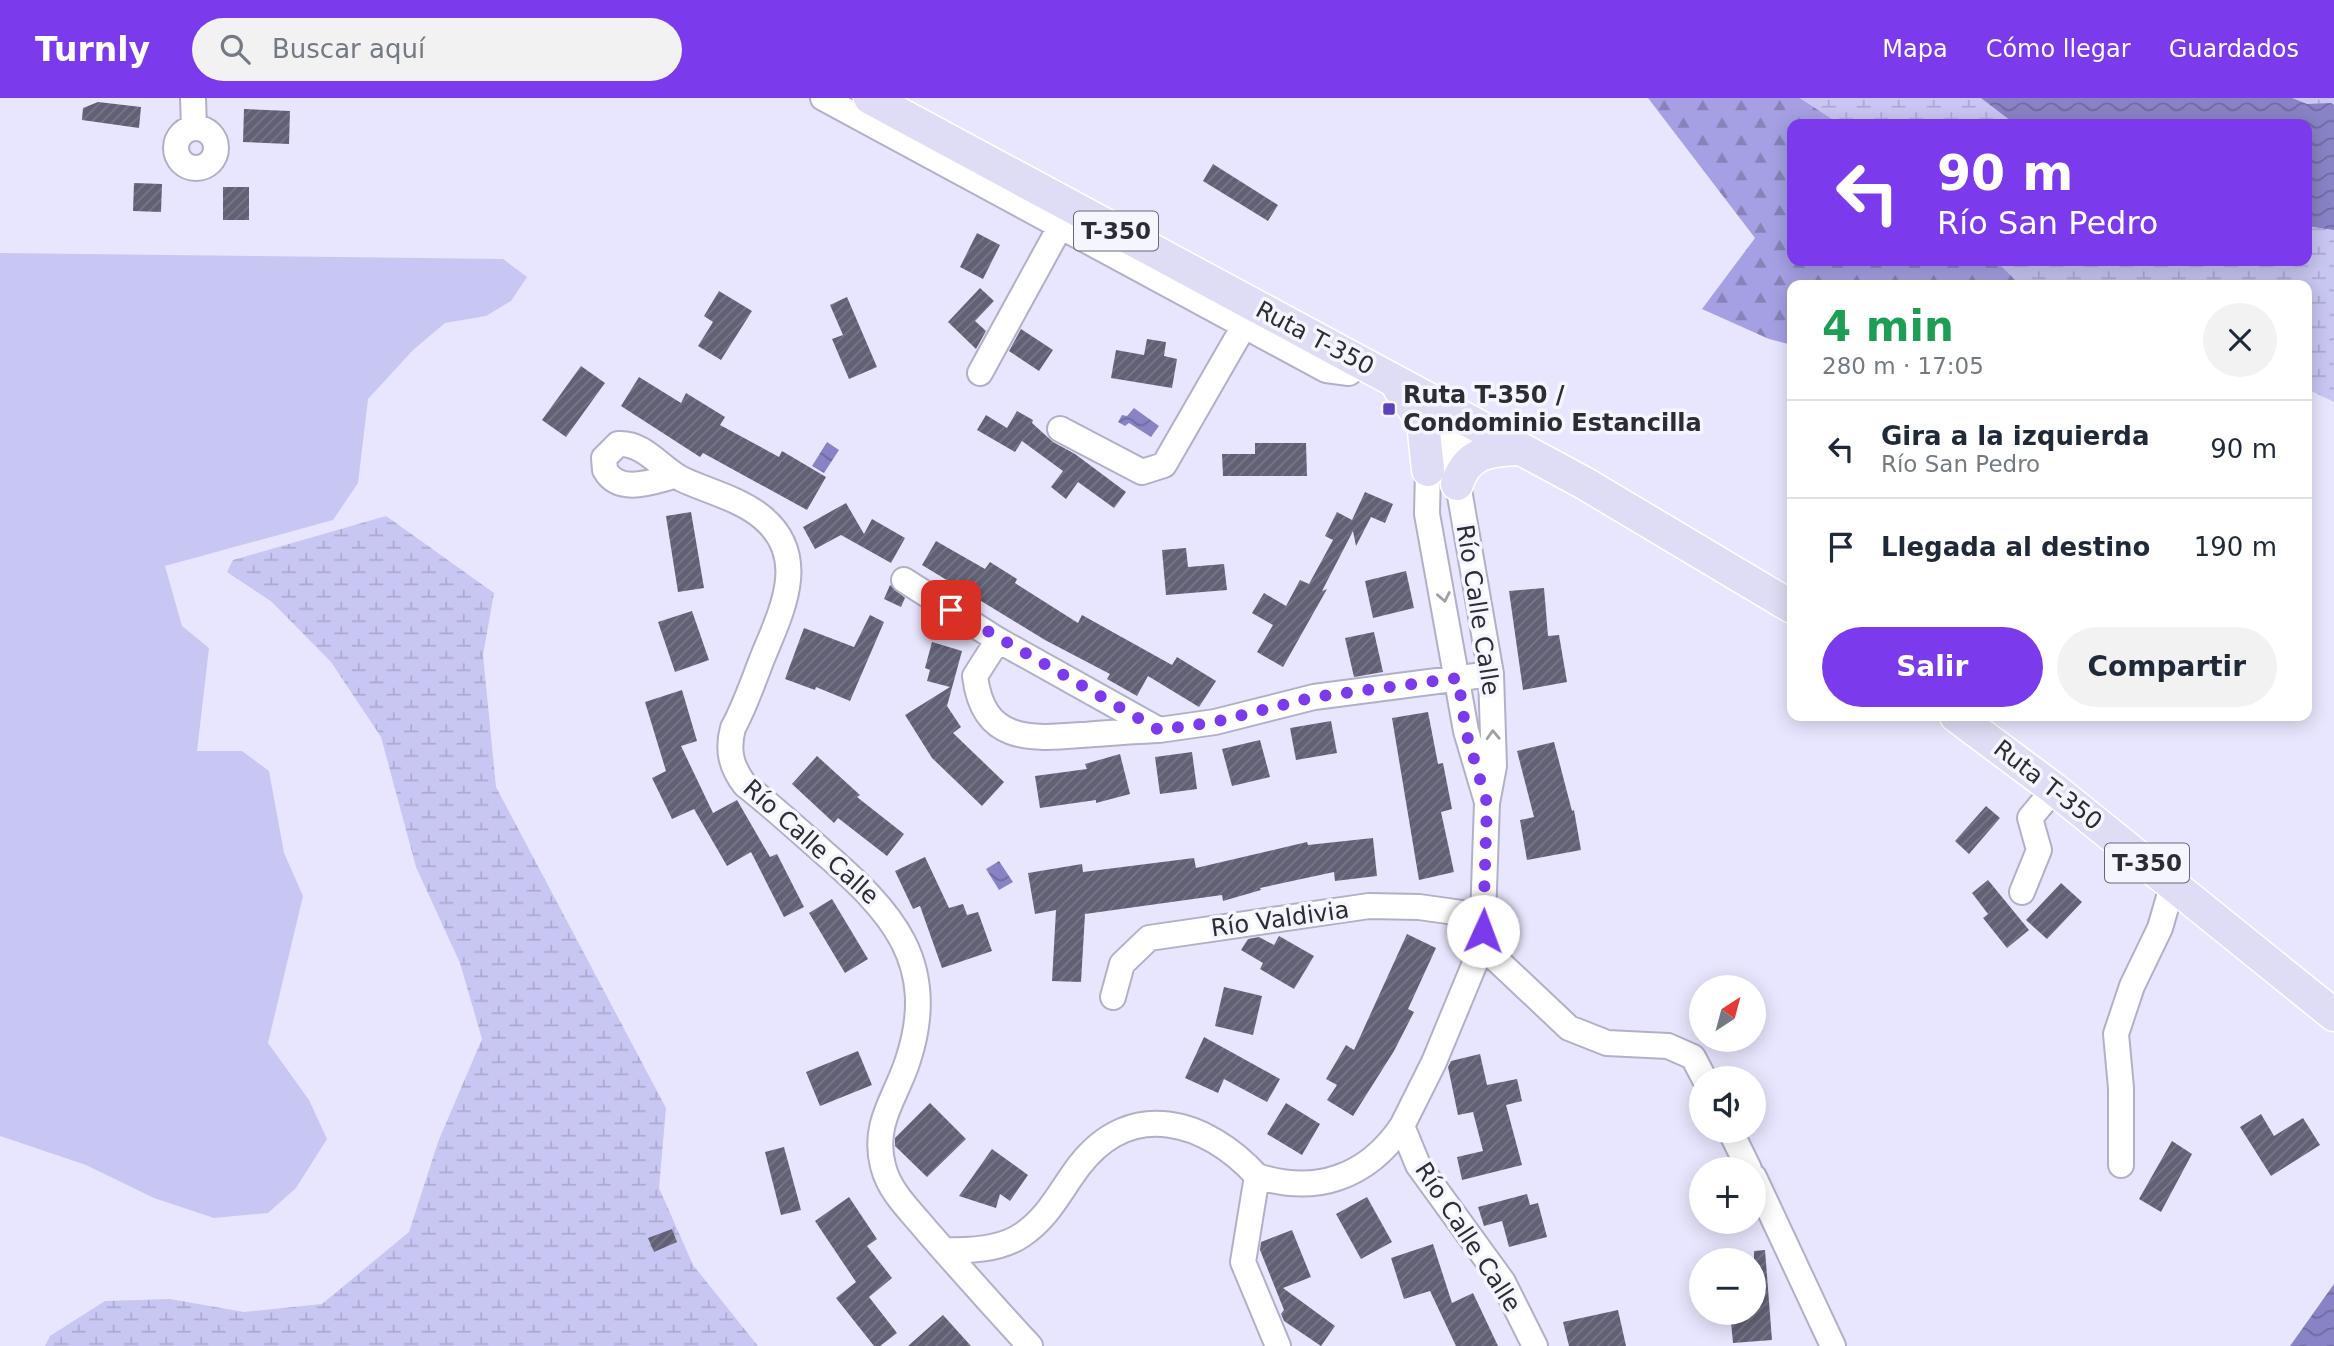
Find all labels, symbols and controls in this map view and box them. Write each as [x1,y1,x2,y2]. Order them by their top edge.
search box [192,18,682,81]
text: Turnly [35,30,150,69]
icon: search [216,30,254,68]
text: Buscar aquí [272,34,425,64]
text: Mapa [1882,35,1948,63]
text: Cómo llegar [1986,35,2131,63]
text: Guardados [2169,35,2299,63]
text: 90 m [1937,145,2073,202]
icon: left [1822,147,1913,238]
text: Río San Pedro [1937,204,2158,242]
road number: T-350 [1074,212,1158,250]
street label: Ruta T-350 [1251,295,1379,381]
text: 4 min [1822,302,1954,351]
button: close [2203,303,2277,377]
text: 280 m · 17:05 [1822,353,1984,379]
place label: Ruta T-350 / Condominio Estancilla [1403,381,1702,437]
marker: Ruta T-350 / Condominio Estancilla [1381,401,1397,417]
text: Gira a la izquierda [1881,421,2149,451]
icon: left [1822,430,1860,468]
text: 90 m [2210,434,2277,464]
text: Río San Pedro [1881,451,2040,477]
street label: Río Calle Calle [1451,523,1505,697]
icon: arrive [1822,528,1860,566]
text: Llegada al destino [1881,532,2150,562]
text: 190 m [2194,532,2277,562]
pin [921,580,981,640]
icon: arrive [932,591,970,629]
one-way arrow [1435,591,1450,603]
button: Salir [1822,627,2043,707]
button: Compartir [2057,627,2277,707]
one-way arrow [1485,729,1501,740]
street label: Ruta T-350 [1988,734,2108,836]
street label: Río Calle Calle [738,774,884,910]
road number: T-350 [2105,844,2189,883]
position arrow [1446,894,1520,968]
street label: Río Valdivia [1209,895,1351,943]
north arrow [1689,975,1766,1052]
map controls [1689,975,1766,1325]
button: sound [1689,1066,1766,1143]
street label: Río Calle Calle [1409,1157,1527,1317]
button: + [1689,1157,1766,1234]
button: − [1689,1248,1766,1325]

